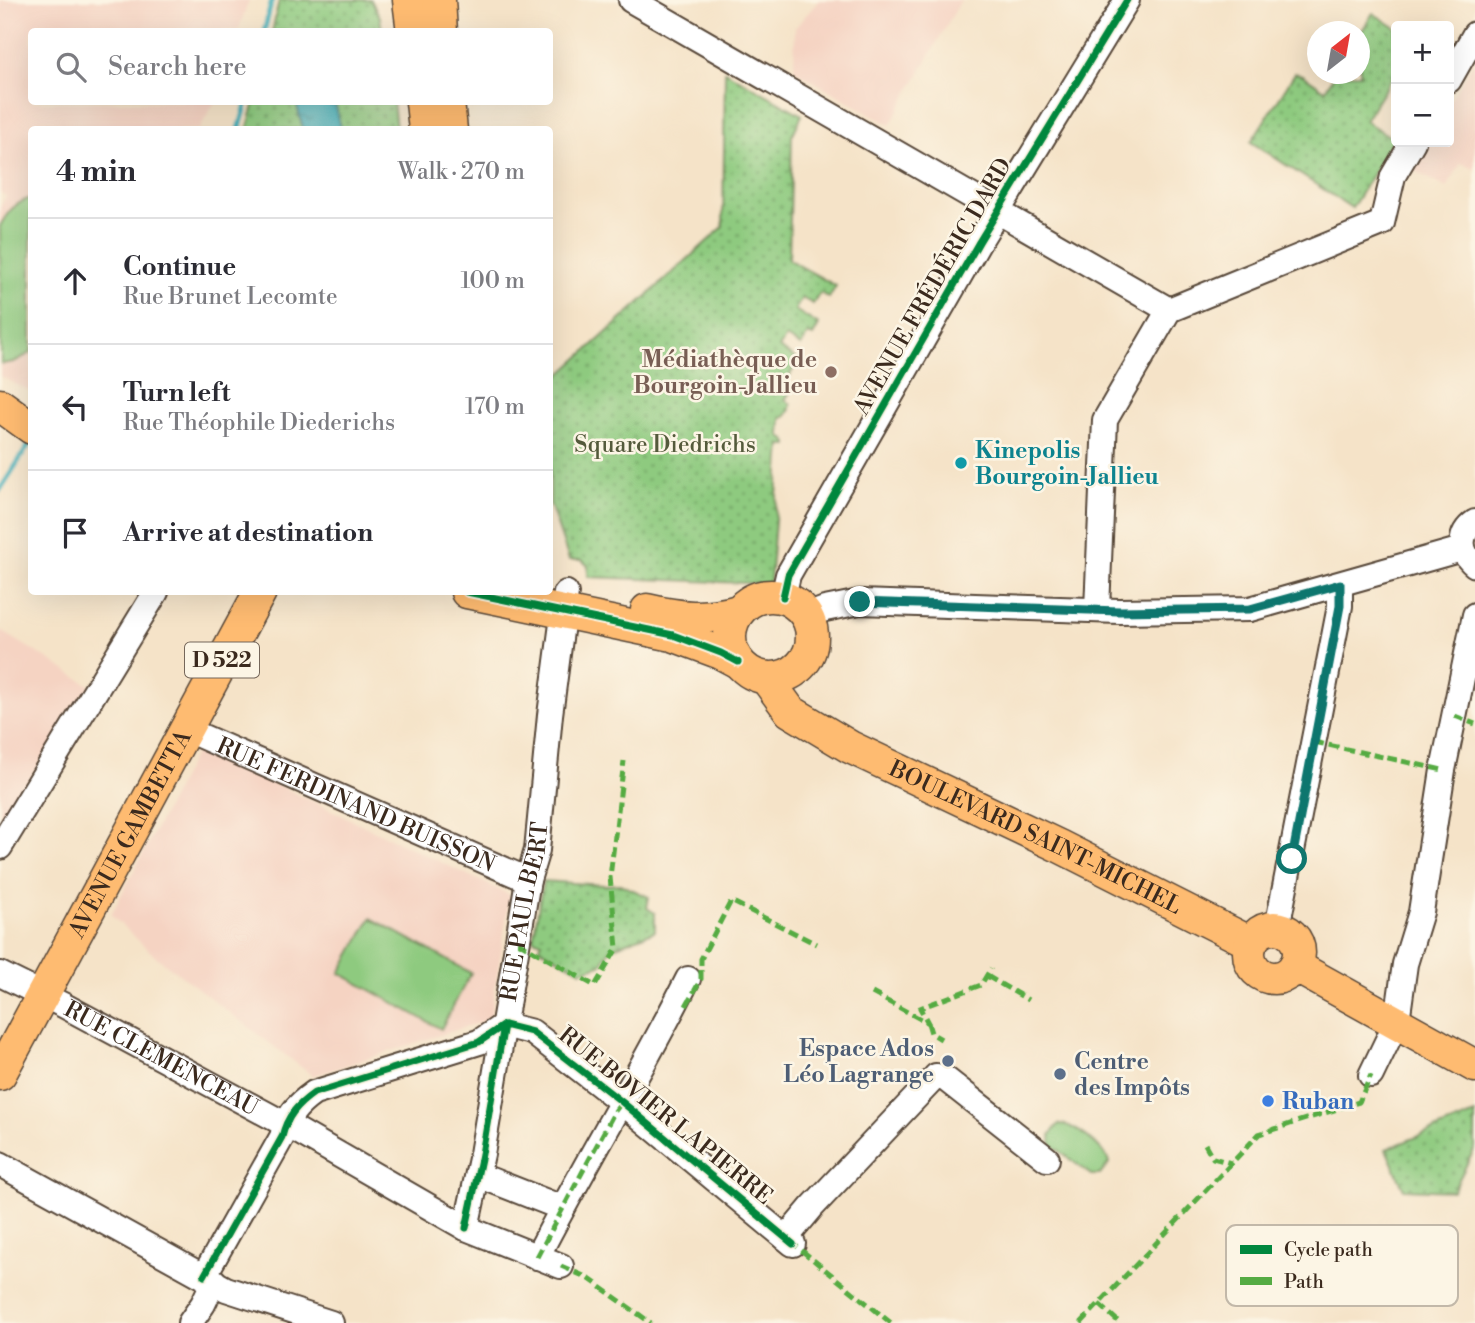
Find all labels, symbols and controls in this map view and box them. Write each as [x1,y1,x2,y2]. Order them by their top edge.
north arrow [1307,21,1370,84]
map controls [1391,21,1454,147]
button: + [1391,21,1454,84]
search box [28,28,553,105]
icon: search [52,48,90,86]
text: Search here [108,51,247,83]
button: − [1391,84,1454,147]
street label: AVENUE FRÉDÉRIC DARD [845,152,1018,421]
text: 4 min [56,153,136,191]
text: Walk · 270 m [398,158,525,186]
text: Continue [123,251,236,283]
icon: ahead [56,262,94,300]
text: 100 m [460,267,525,295]
text: Rue Brunet Lecomte [123,283,338,311]
place label: Médiathèque de Bourgoin-Jallieu [633,346,817,400]
marker: Médiathèque de Bourgoin-Jallieu [823,364,839,380]
text: Turn left [123,377,231,409]
icon: left [56,388,94,426]
text: 170 m [465,393,525,421]
text: Rue Théophile Diederichs [123,409,395,437]
park label: Square Diedrichs [574,431,756,459]
place label: Kinepolis Bourgoin-Jallieu [975,437,1159,491]
marker: Kinepolis Bourgoin-Jallieu [953,455,969,471]
icon: arrive [56,514,94,552]
text: Arrive at destination [123,517,373,549]
route end [844,586,875,617]
road number: D 522 [185,642,259,678]
street label: AVENUE GAMBETTA [63,724,198,944]
street label: RUE FERDINAND BUISSON [212,732,499,879]
street label: BOULEVARD SAINT-MICHEL [884,754,1186,921]
street label: RUE PAUL BERT [495,821,555,1004]
route start [1276,843,1307,874]
street label: RUE CLEMENCEAU [59,995,263,1122]
street label: RUE BOVIER LAPIERRE [553,1021,778,1211]
place label: Espace Ados Léo Lagrange [783,1035,934,1089]
place label: Centre des Impôts [1074,1048,1190,1102]
marker: Espace Ados Léo Lagrange [940,1053,956,1069]
marker: Centre des Impôts [1052,1066,1068,1082]
place label: Ruban [1282,1088,1354,1116]
marker: Ruban [1260,1093,1276,1109]
legend [1226,1225,1458,1306]
text: Cycle path [1284,1238,1373,1262]
text: Path [1284,1270,1324,1294]

